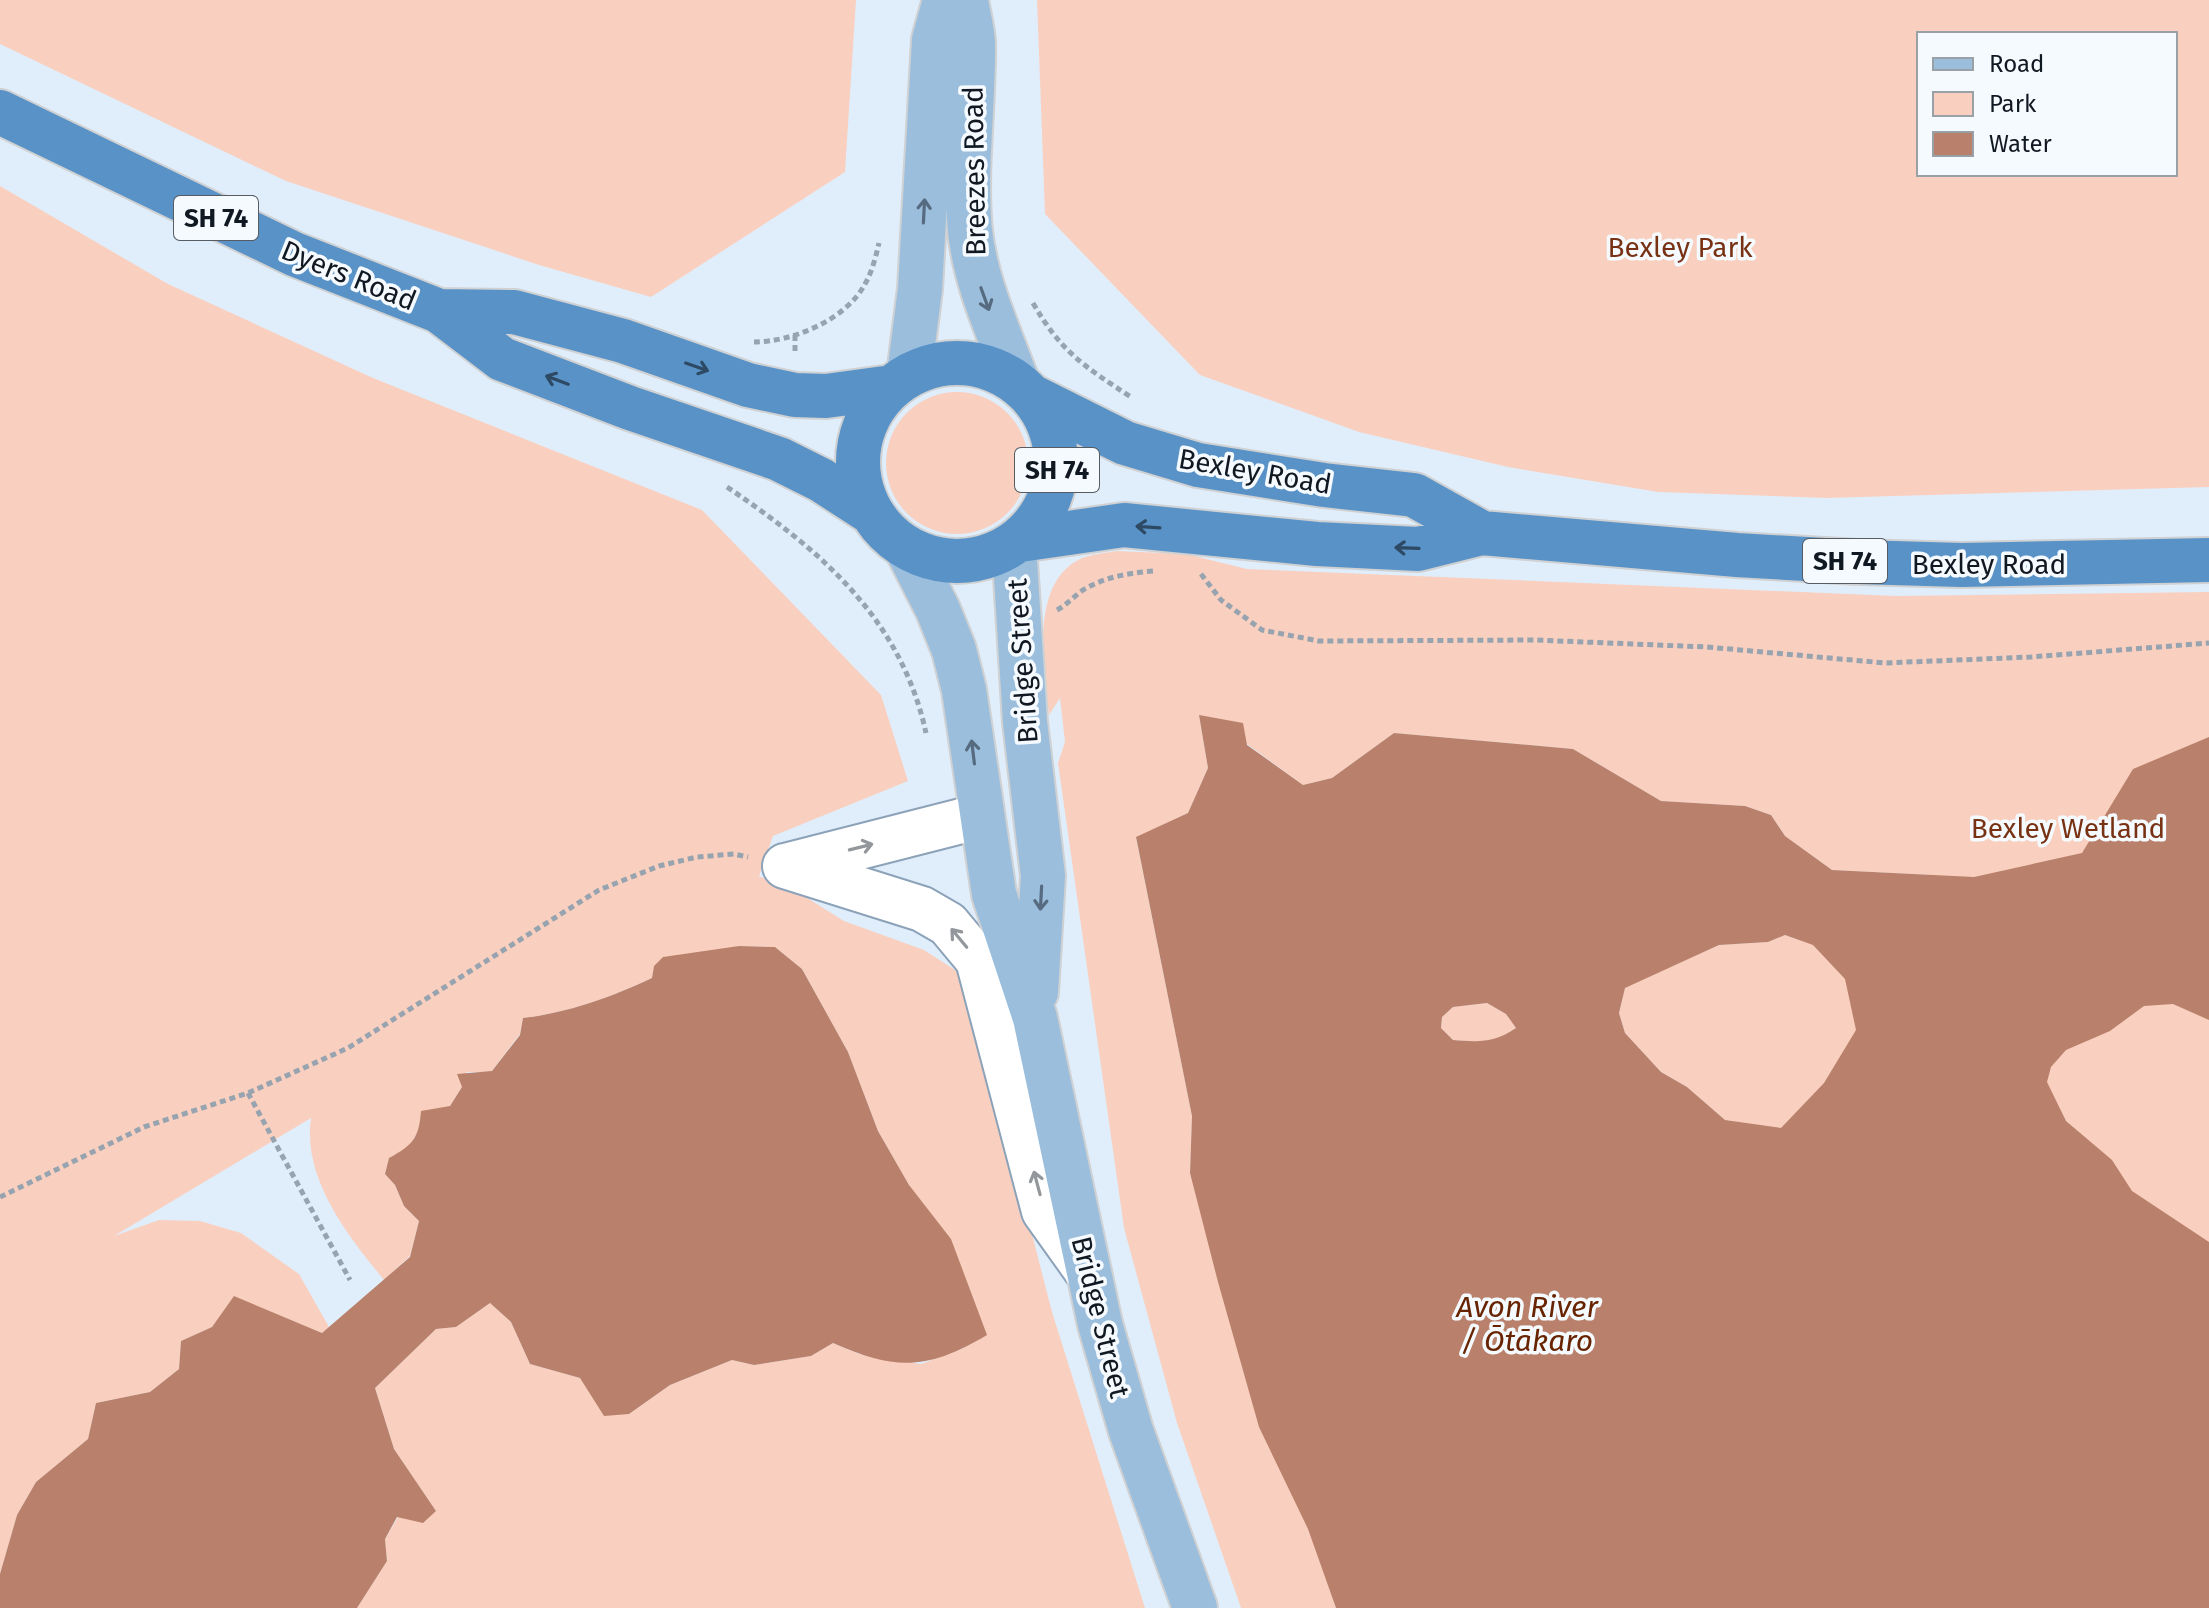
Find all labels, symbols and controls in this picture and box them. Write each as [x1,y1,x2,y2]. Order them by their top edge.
legend [1917,32,2177,176]
text: Road [1989,50,2044,78]
street label: Breezes Road [957,86,992,256]
text: Park [1989,90,2037,118]
text: Water [1989,130,2053,158]
road number: SH 74 [174,196,258,240]
one-way arrow [917,198,932,225]
park label: Bexley Park [1607,231,1753,264]
street label: Dyers Road [277,233,421,317]
one-way arrow [979,286,993,311]
one-way arrow [684,360,709,375]
one-way arrow [545,372,570,386]
street label: Bexley Road [1176,442,1334,501]
road number: SH 74 [1015,448,1099,492]
one-way arrow [1135,519,1162,534]
road number: SH 74 [1803,539,1887,583]
one-way arrow [1394,540,1420,556]
street label: Bexley Road [1912,548,2066,581]
street label: Bridge Street [1000,577,1045,745]
one-way arrow [965,740,980,765]
park label: Bexley Wetland [1971,812,2165,845]
one-way arrow [847,838,873,853]
one-way arrow [1034,884,1049,911]
one-way arrow [950,928,968,949]
one-way arrow [1028,1171,1043,1197]
street label: Bridge Street [1065,1233,1137,1402]
water label: Avon River / Ōtākaro [1455,1289,1599,1359]

